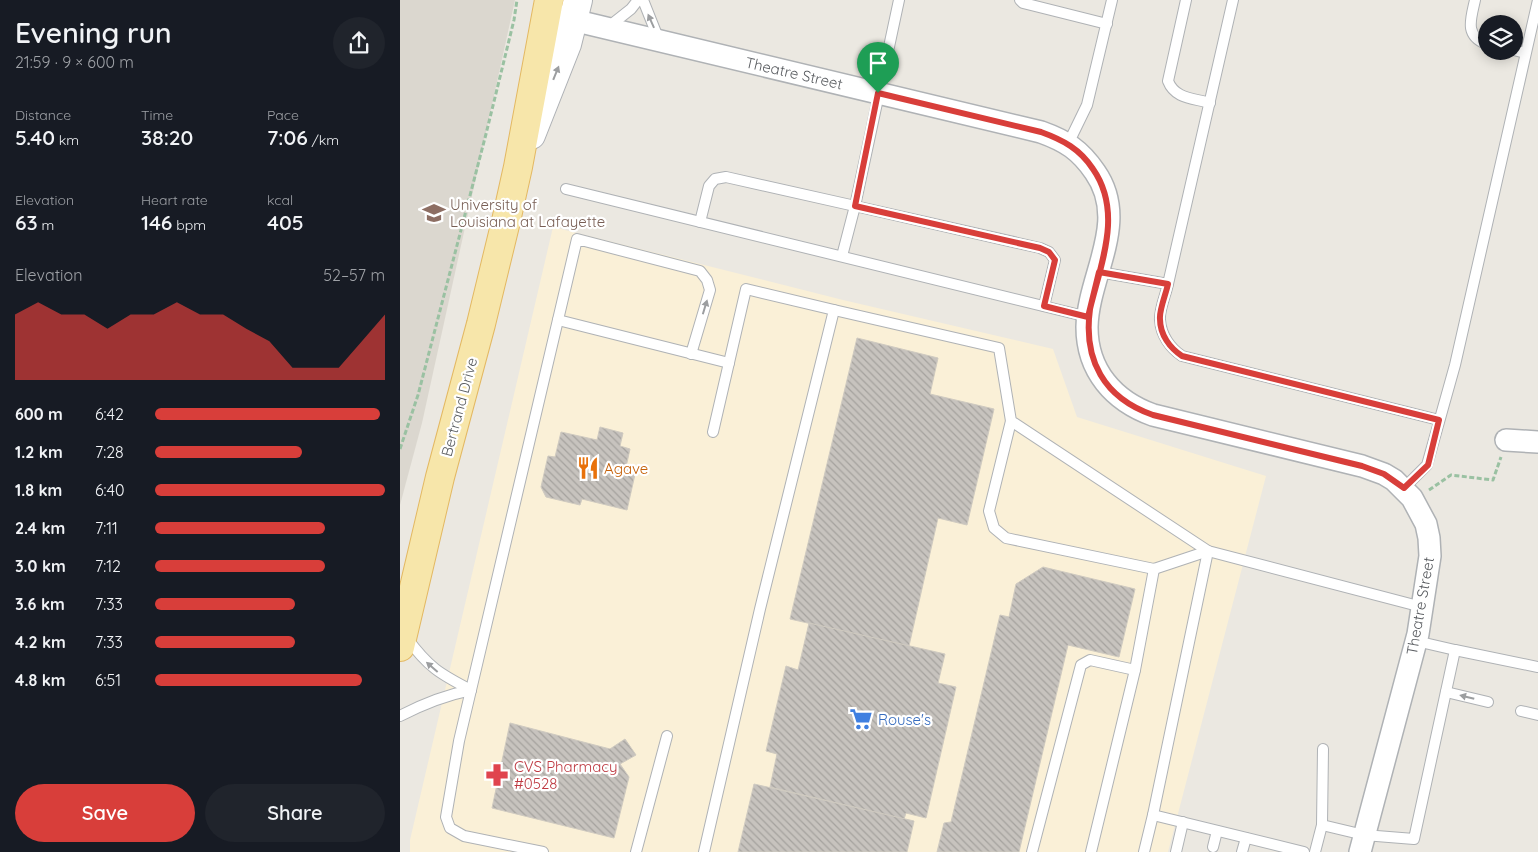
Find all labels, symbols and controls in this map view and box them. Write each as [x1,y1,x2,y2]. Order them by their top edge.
one-way arrow [646,14,654,28]
text: Evening run [15,15,172,50]
map controls [1478,15,1523,60]
button: layers [1478,15,1523,60]
button: share [333,17,385,69]
pin [857,42,899,93]
icon: arrive [864,49,892,77]
text: 21:59 · 9 × 600 m [15,52,134,72]
street label: Theatre Street [743,53,845,93]
one-way arrow [552,66,560,80]
text: Distance [15,106,71,124]
text: Time [141,106,173,124]
text: Pace [267,106,299,124]
text: 5.40 [15,124,55,150]
text: 38:20 [141,124,193,150]
text: 7:06 [267,124,308,150]
text: km [55,131,79,149]
text: /km [308,131,339,149]
text: Elevation [15,191,74,209]
text: Heart rate [141,191,208,209]
text: kcal [267,191,293,209]
place label: University of Louisiana at Lafayette [450,195,605,231]
school or university icon: University of Louisiana at Lafayette [421,200,447,226]
text: 63 [15,209,38,235]
text: 146 [141,209,172,235]
text: 405 [267,209,304,235]
text: m [38,216,54,234]
text: bpm [172,216,206,234]
text: Elevation [15,265,82,285]
text: 52–57 m [323,265,385,285]
one-way arrow [702,299,710,314]
street label: Bertrand Drive [437,355,481,459]
text: 600 m [15,404,63,424]
text: 6:42 [95,404,124,424]
text: 1.2 km [15,442,63,462]
text: 7:28 [95,442,124,462]
restaurant icon: Agave [575,455,601,481]
place label: Agave [604,459,648,478]
text: 1.8 km [15,480,62,500]
text: 6:40 [95,480,125,500]
text: 2.4 km [15,518,65,538]
text: 7:11 [95,518,118,538]
street label: Theatre Street [1402,555,1438,657]
text: 3.0 km [15,556,66,576]
text: 7:12 [95,556,121,576]
text: 3.6 km [15,594,65,614]
text: 7:33 [95,594,123,614]
text: 4.2 km [15,632,66,652]
text: 7:33 [95,632,123,652]
one-way arrow [427,661,439,673]
text: 4.8 km [15,670,66,690]
text: 6:51 [95,670,121,690]
one-way arrow [1459,693,1474,701]
supermarket icon: Rouse's [848,706,874,732]
place label: Rouse's [878,710,931,729]
place label: CVS Pharmacy #0528 [514,757,618,793]
pharmacy icon: CVS Pharmacy #0528 [484,762,510,788]
button: Save [15,784,195,842]
button: Share [205,784,385,842]

